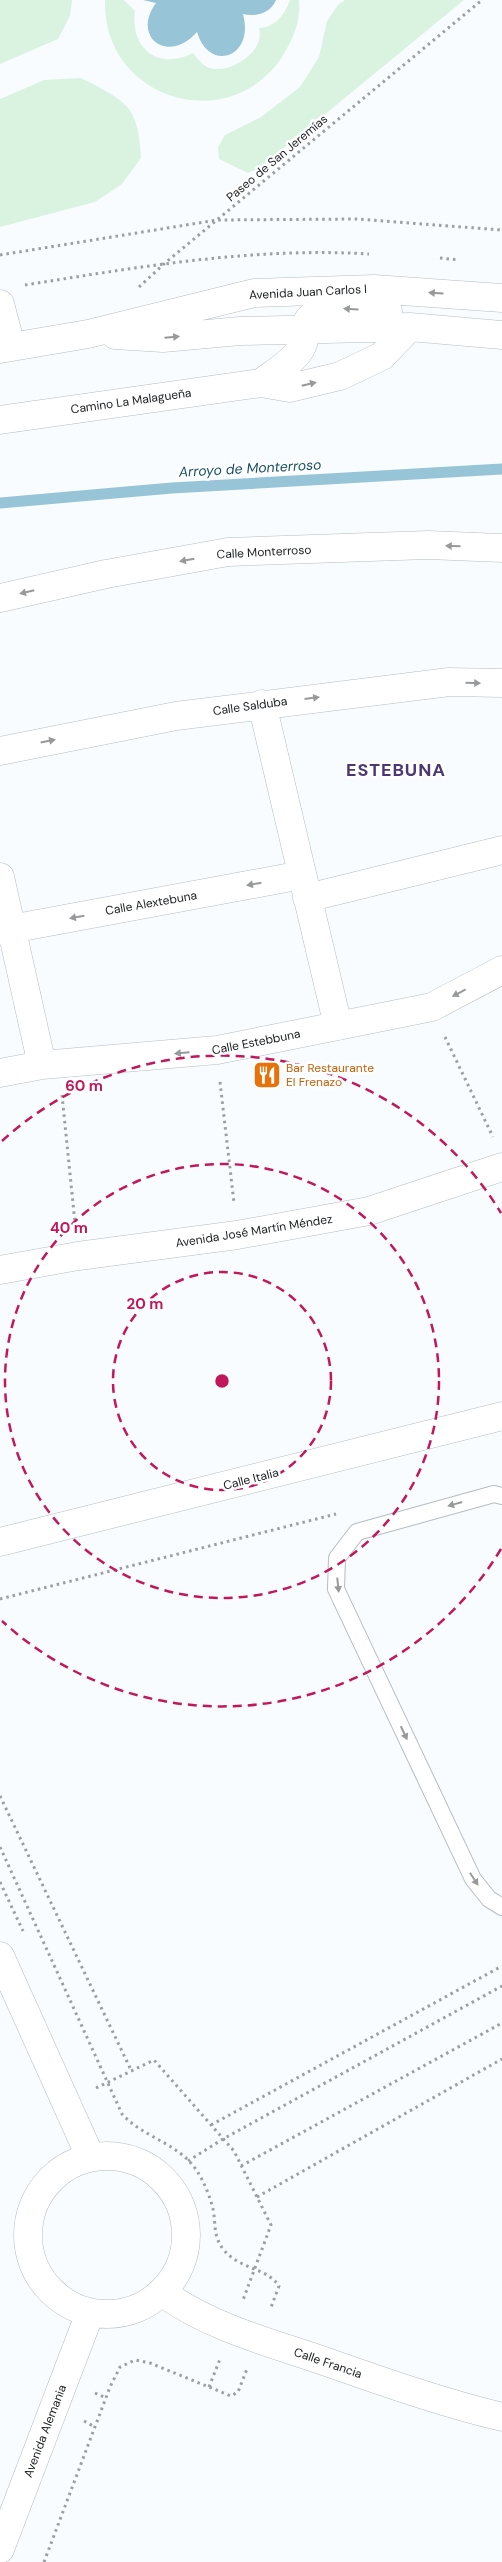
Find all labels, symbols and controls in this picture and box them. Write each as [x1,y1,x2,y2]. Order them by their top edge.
street label: Paseo de San Jeremías [223,111,331,205]
street label: Avenida Juan Carlos I [249,281,367,303]
one-way arrow [428,289,444,297]
one-way arrow [342,305,358,313]
one-way arrow [164,333,180,341]
one-way arrow [302,380,317,388]
street label: Camino La Malagueña [70,385,192,417]
water label: Arroyo de Monterroso [177,455,322,481]
street label: Calle Monterroso [216,542,312,562]
one-way arrow [445,542,461,550]
one-way arrow [178,556,194,564]
one-way arrow [20,588,35,596]
one-way arrow [465,679,481,687]
street label: Calle Salduba [212,693,288,719]
one-way arrow [304,694,320,702]
one-way arrow [40,737,56,745]
district label: ESTEBUNA [346,758,446,782]
one-way arrow [247,880,262,888]
street label: Calle Alextebuna [104,887,198,919]
one-way arrow [69,913,85,921]
one-way arrow [452,988,466,997]
street label: Calle Estebbuna [210,1026,302,1058]
one-way arrow [174,1050,190,1058]
restaurant icon: Bar Restaurante El Frenazo [252,1060,282,1090]
place label: Bar Restaurante El Frenazo [286,1060,374,1090]
text: 60 m [65,1076,103,1096]
street label: Avenida José Martín Méndez [174,1211,334,1251]
text: 40 m [50,1218,88,1238]
text: 20 m [127,1294,163,1314]
centre of rings [213,1372,231,1390]
street label: Calle Italia [222,1464,280,1494]
one-way arrow [448,1501,463,1509]
one-way arrow [334,1578,342,1594]
one-way arrow [400,1726,408,1740]
one-way arrow [470,1873,479,1886]
street label: Calle Francia [292,2344,364,2382]
street label: Avenida Alemania [20,2382,70,2480]

